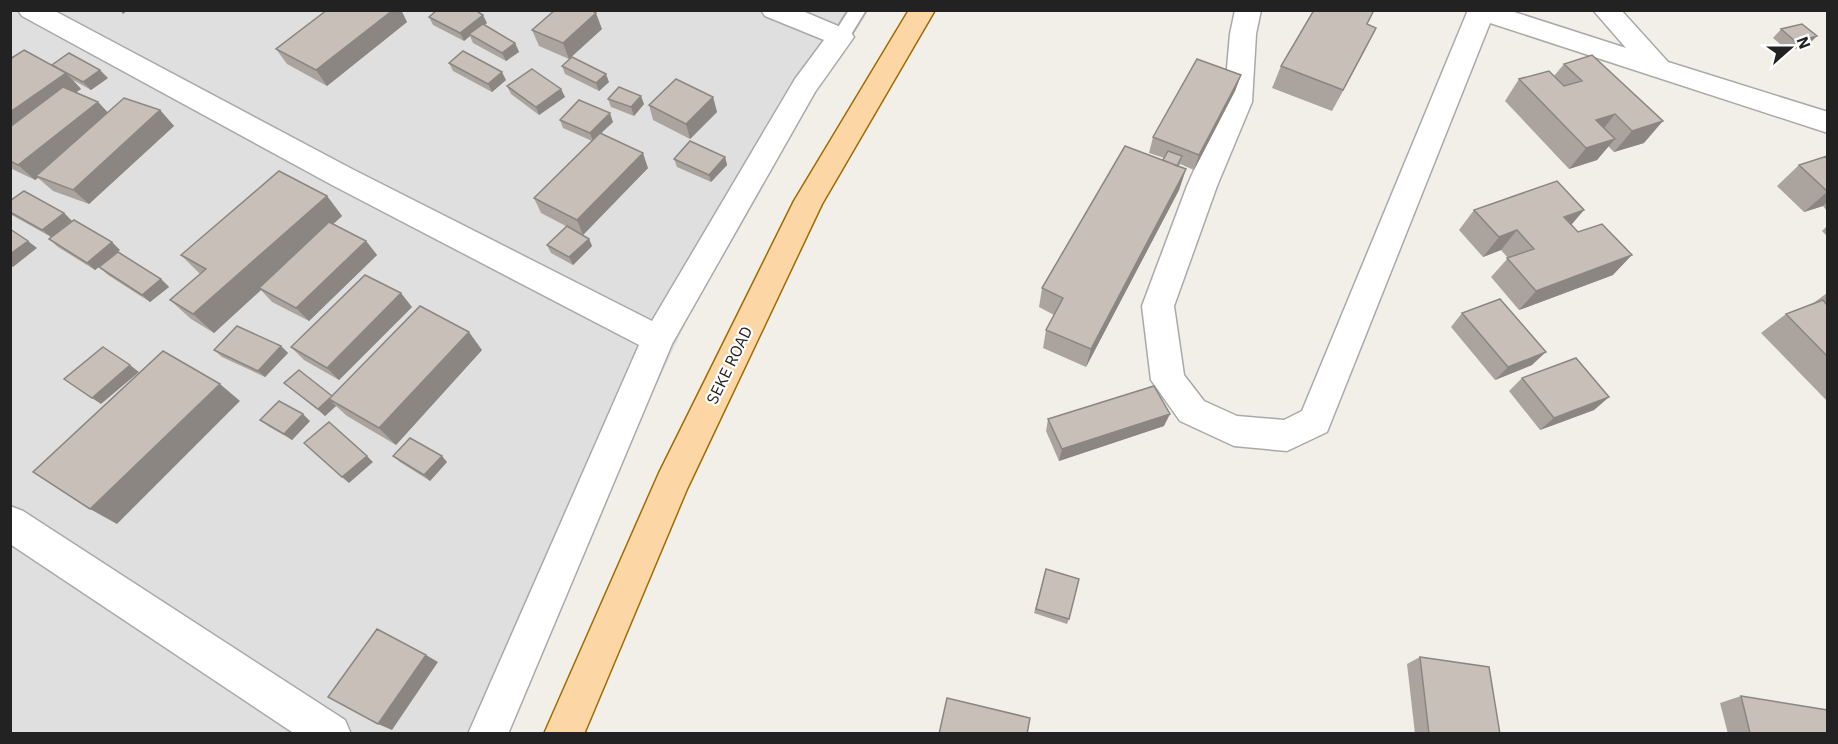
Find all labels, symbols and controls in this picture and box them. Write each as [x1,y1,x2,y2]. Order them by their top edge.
north arrow [1760,18,1820,78]
text: N [1793,34,1815,52]
street label: SEKE ROAD [702,323,756,407]

